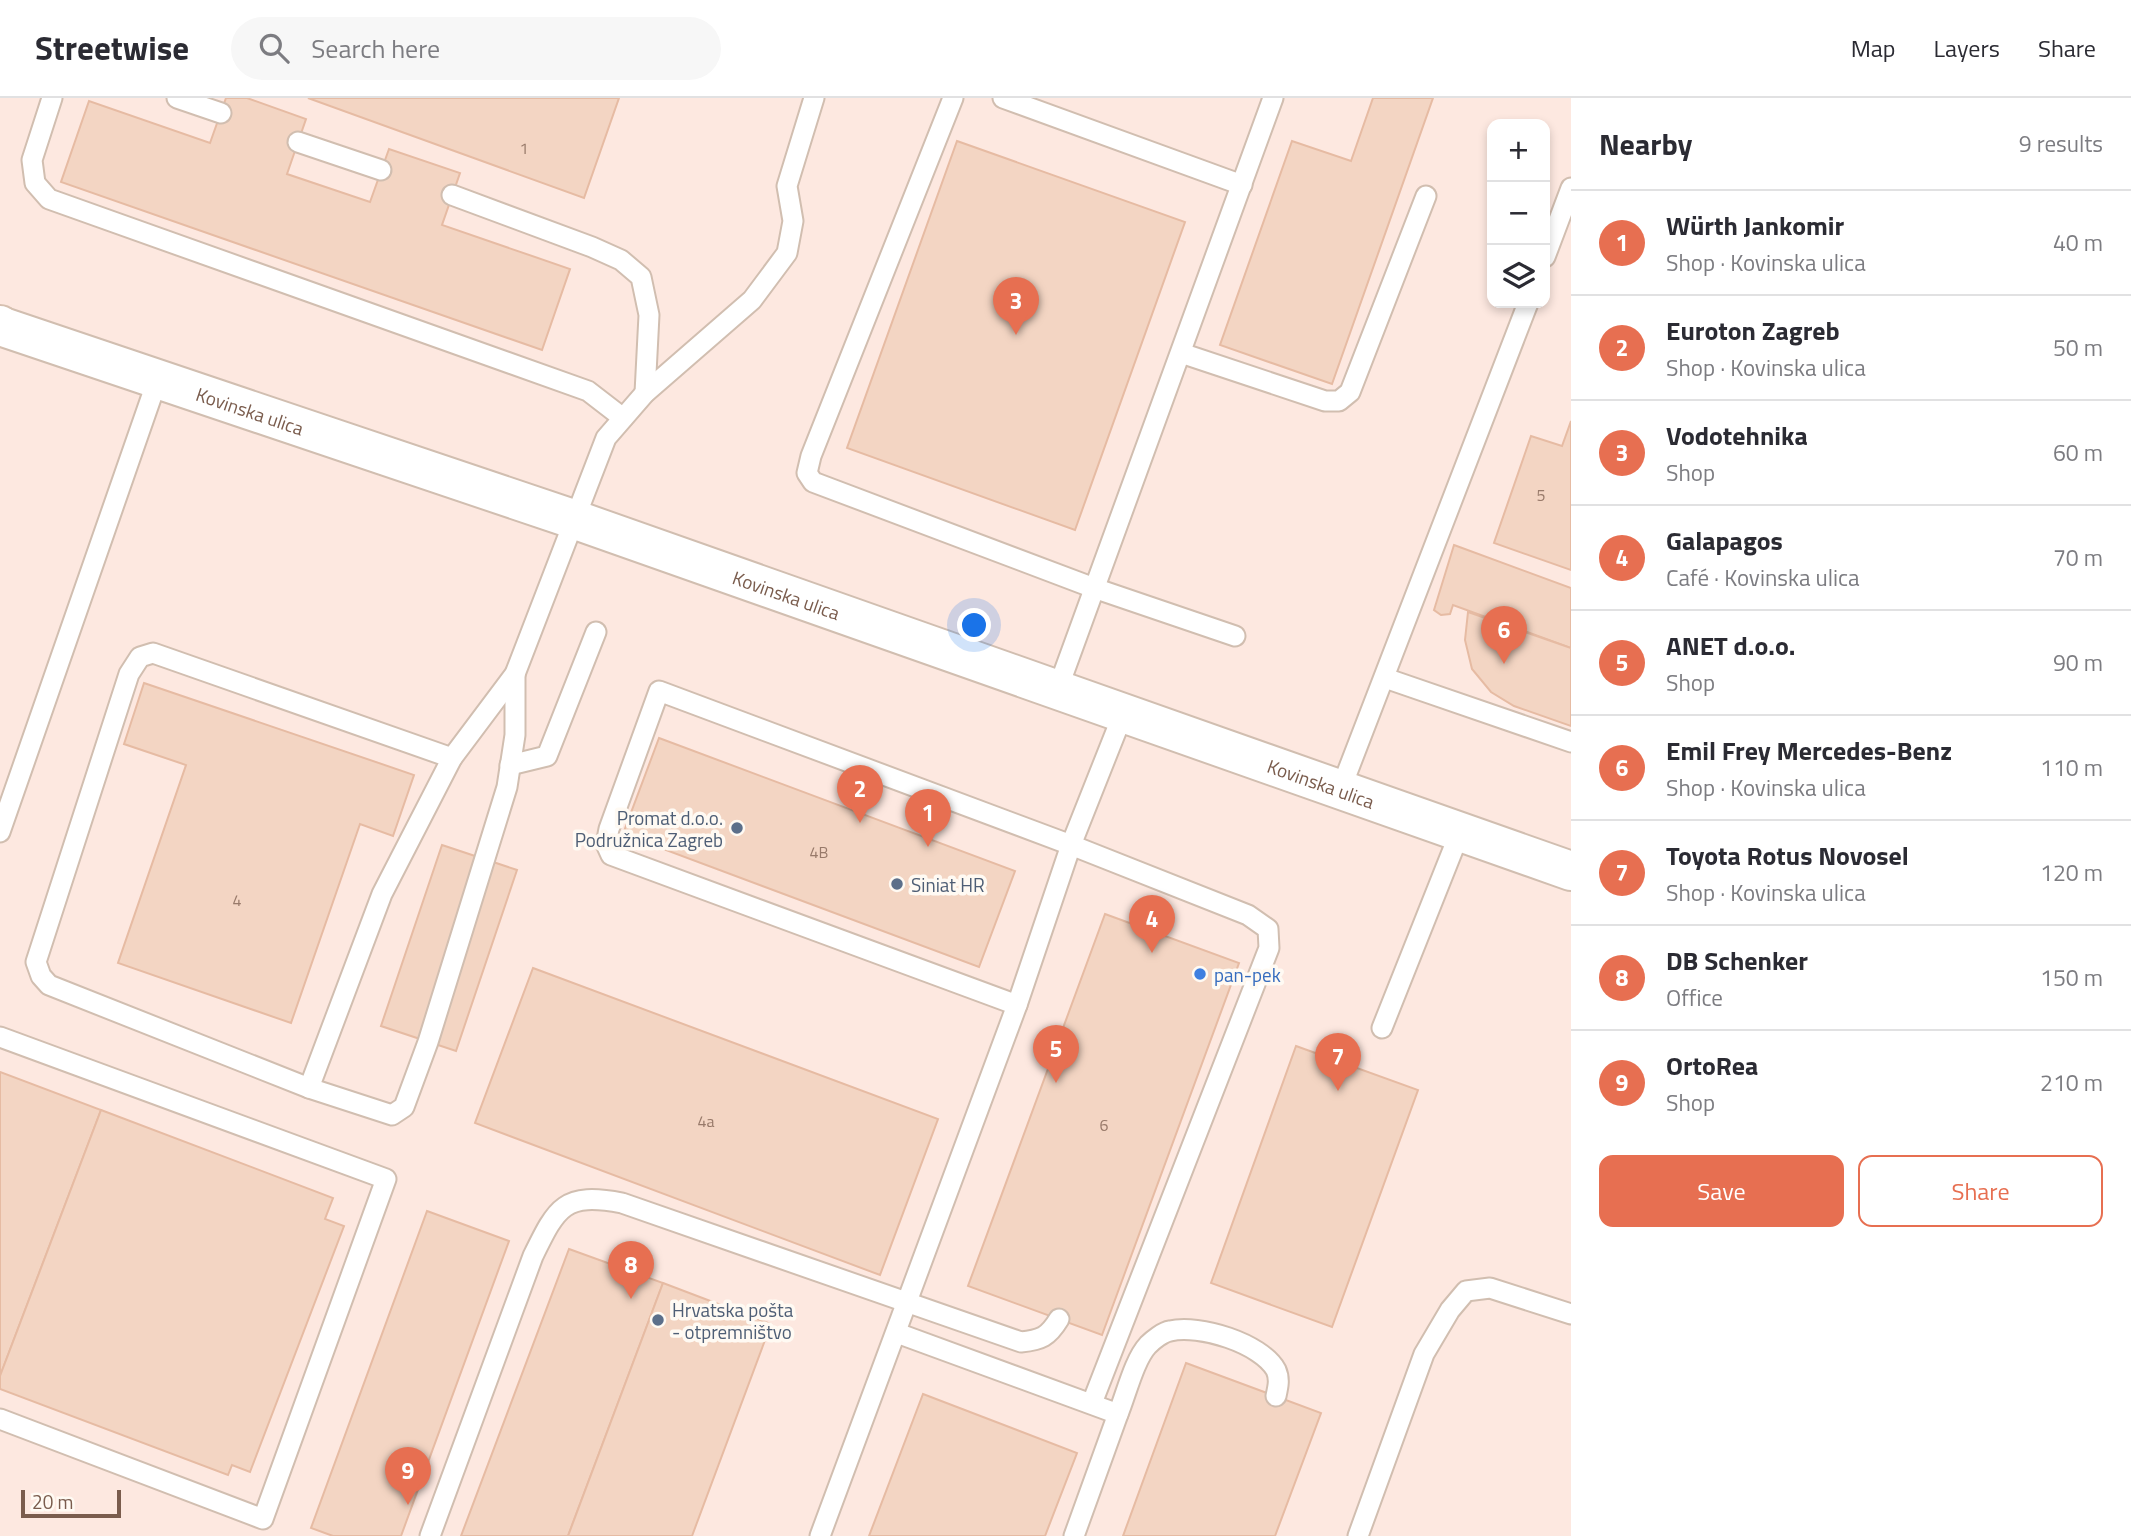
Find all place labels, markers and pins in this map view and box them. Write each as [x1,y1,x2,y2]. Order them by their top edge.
pin: 3 [993,277,1039,335]
pin: 6 [1481,606,1527,664]
pin: 2 [837,765,883,823]
pin: 1 [905,789,951,847]
place label: Promat d.o.o. Podružnica Zagreb [575,803,723,854]
marker: Promat d.o.o. Podružnica Zagreb [729,820,745,836]
place label: Siniat HR [911,870,985,899]
marker: Siniat HR [889,876,905,892]
pin: 4 [1129,895,1175,953]
place label: pan-pek [1214,960,1281,989]
marker: pan-pek [1192,966,1208,982]
pin: 5 [1033,1025,1079,1083]
pin: 7 [1315,1033,1361,1091]
pin: 8 [608,1241,654,1299]
place label: Hrvatska pošta - otpremništvo [672,1295,794,1346]
marker: Hrvatska pošta - otpremništvo [650,1312,666,1328]
pin: 9 [385,1447,431,1505]

